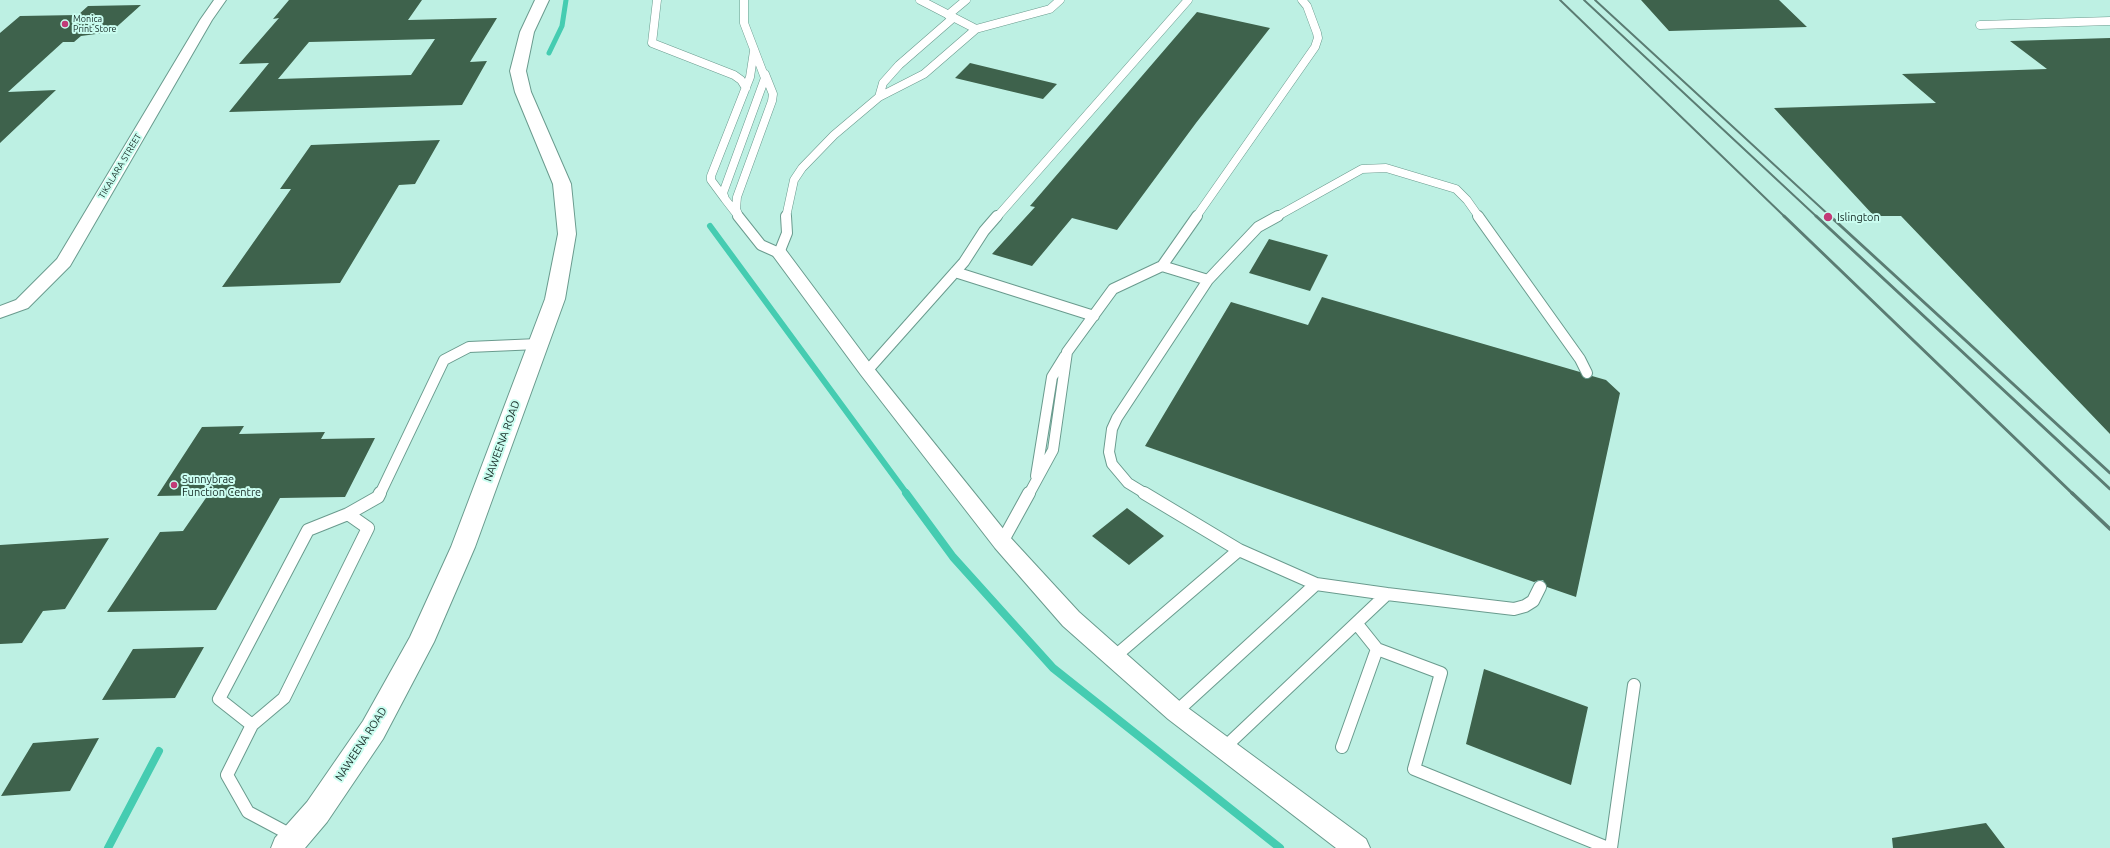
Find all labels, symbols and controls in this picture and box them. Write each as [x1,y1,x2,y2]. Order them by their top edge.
place label: Monica Print Store [73,14,117,35]
marker: Monica Print Store [60,19,70,29]
street label: TIKALARA STREET [96,132,144,200]
place label: Islington [1837,210,1880,224]
marker: Islington [1822,211,1834,223]
street label: NAWEENA ROAD [481,399,523,483]
place label: Sunnybrae Function Centre [182,472,261,498]
marker: Sunnybrae Function Centre [169,480,179,490]
street label: NAWEENA ROAD [332,705,390,783]

